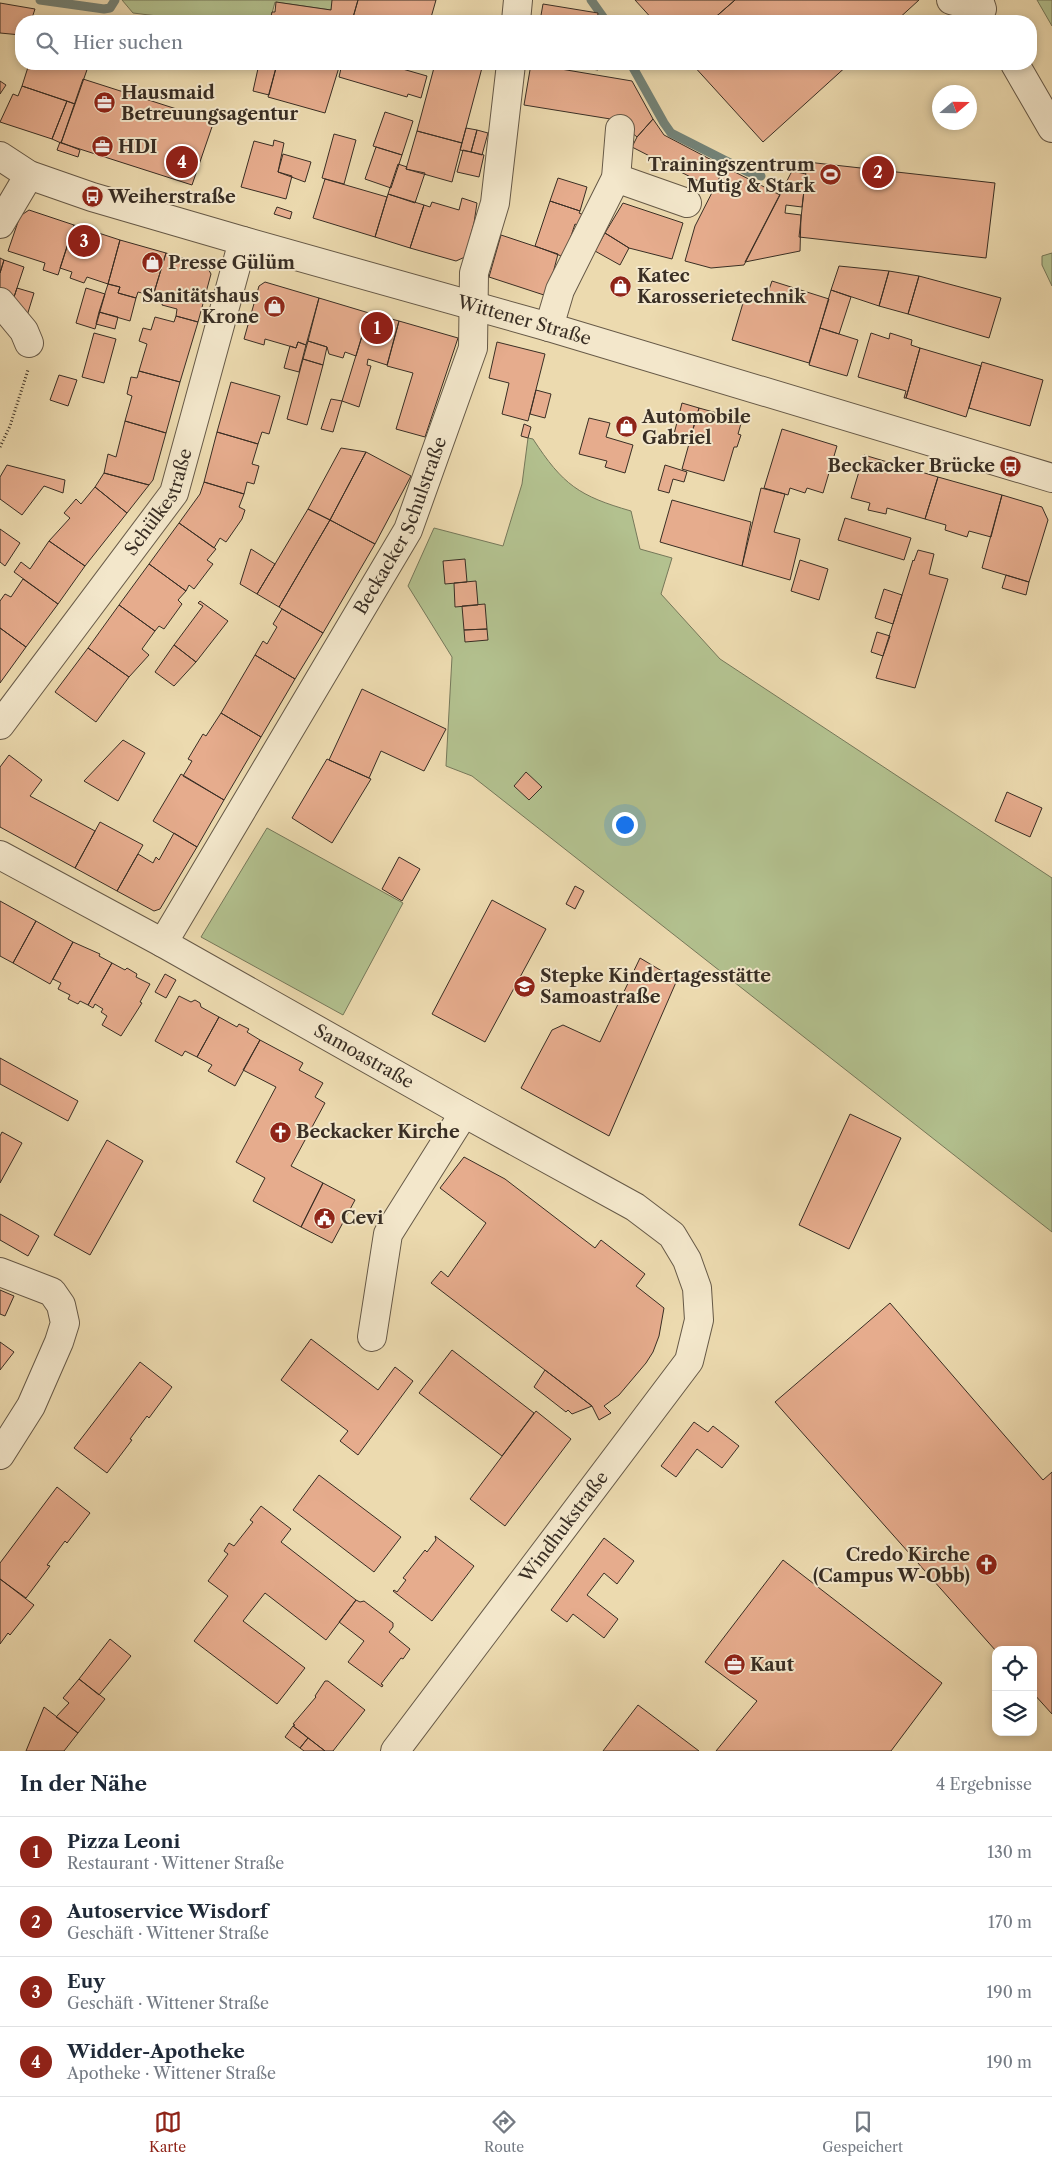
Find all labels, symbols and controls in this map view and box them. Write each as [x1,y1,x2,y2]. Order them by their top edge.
search box [15,15,1037,70]
icon: search [33,29,61,57]
text: Hier suchen [73,31,183,54]
place label: Hausmaid Betreuungsagentur [121,82,298,125]
north arrow [932,85,977,130]
office icon: Hausmaid Betreuungsagentur [93,91,117,115]
office icon: HDI [90,135,114,159]
place label: HDI [118,136,157,158]
pin: 4 [166,143,198,181]
pin: 2 [862,153,894,191]
place label: Trainingszentrum Mutig & Stark [648,154,816,197]
sports icon: Trainingszentrum Mutig & Stark [819,163,843,187]
bus stop icon: Weiherstraße [80,185,104,209]
place label: Weiherstraße [107,186,236,208]
pin: 3 [68,222,100,260]
shop icon: Presse Gülüm [140,251,164,275]
place label: Presse Gülüm [168,252,295,274]
place label: Katec Karosserietechnik [637,265,807,308]
shop icon: Katec Karosserietechnik [609,274,633,298]
place label: Sanitätshaus Krone [142,285,259,328]
street label: Wittener Straße [454,291,594,350]
shop icon: Sanitätshaus Krone [263,294,287,318]
pin: 1 [361,309,393,347]
place label: Automobile Gabriel [641,406,751,449]
shop icon: Automobile Gabriel [614,415,638,439]
street label: Beckacker Schulstraße [349,434,451,619]
street label: Schülkestraße [120,446,197,560]
bus stop icon: Beckacker Brücke [999,454,1023,478]
place label: Beckacker Brücke [828,455,995,477]
your location [612,812,638,838]
place label: Stepke Kindertagesstätte Samoastraße [540,965,771,1008]
school or university icon: Stepke Kindertagesstätte Samoastraße [512,974,536,998]
street label: Samoastraße [310,1020,418,1093]
church icon: Beckacker Kirche [268,1120,292,1144]
place label: Beckacker Kirche [296,1121,460,1143]
public building icon: Cevi [313,1206,337,1230]
place label: Cevi [341,1207,384,1229]
street label: Windhukstraße [514,1467,613,1588]
place label: Credo Kirche (Campus W-Obb) [813,1544,970,1587]
church icon: Credo Kirche (Campus W-Obb) [974,1553,998,1577]
map controls [992,1646,1037,1736]
button: locate [992,1646,1037,1691]
office icon: Kaut [722,1653,746,1677]
place label: Kaut [750,1654,795,1676]
button: layers [992,1691,1037,1736]
text: In der Nähe [20,1771,147,1796]
text: 4 Ergebnisse [936,1774,1032,1794]
text: Pizza Leoni [67,1830,180,1853]
text: 1 [32,1842,40,1862]
text: 130 m [987,1842,1032,1862]
text: Restaurant · Wittener Straße [67,1853,284,1873]
text: Autoservice Wisdorf [67,1900,268,1923]
text: 2 [31,1912,41,1932]
text: 170 m [988,1912,1032,1932]
text: Geschäft · Wittener Straße [67,1923,269,1943]
text: Euy [67,1970,105,1993]
text: 3 [31,1982,41,2002]
text: 190 m [987,1982,1032,2002]
text: Geschäft · Wittener Straße [67,1993,269,2013]
text: Widder-Apotheke [67,2040,245,2063]
text: 4 [31,2052,41,2072]
text: 190 m [987,2052,1032,2072]
text: Apotheke · Wittener Straße [67,2063,276,2083]
tab: Karte [149,2108,186,2156]
tab: Route [484,2108,524,2156]
tab: Gespeichert [822,2108,903,2156]

